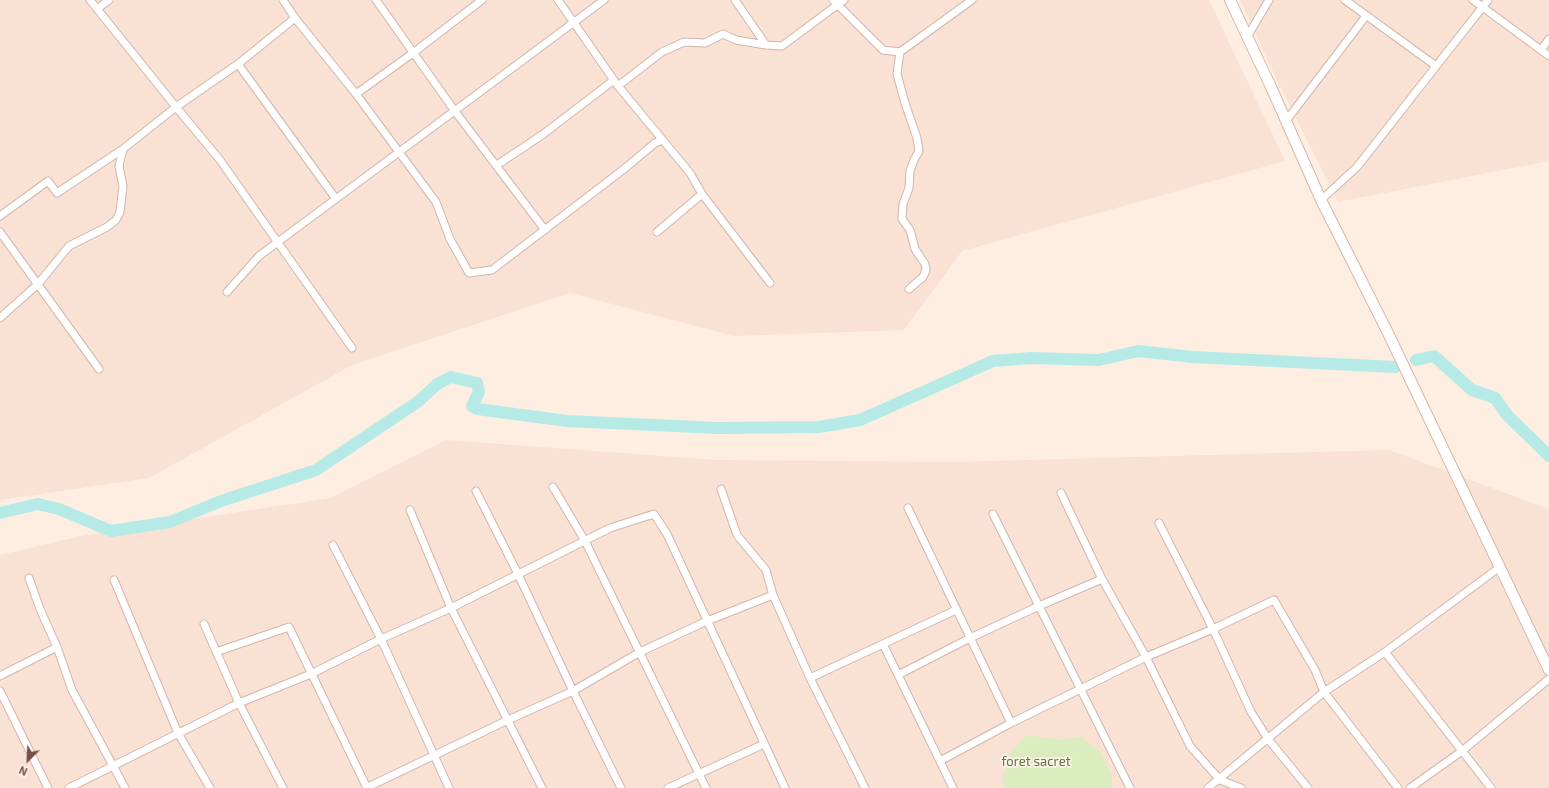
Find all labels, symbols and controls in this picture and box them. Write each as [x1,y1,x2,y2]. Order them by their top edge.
north arrow [8,740,48,780]
park label: foret sacret [1001,754,1071,770]
text: N [17,764,29,779]

